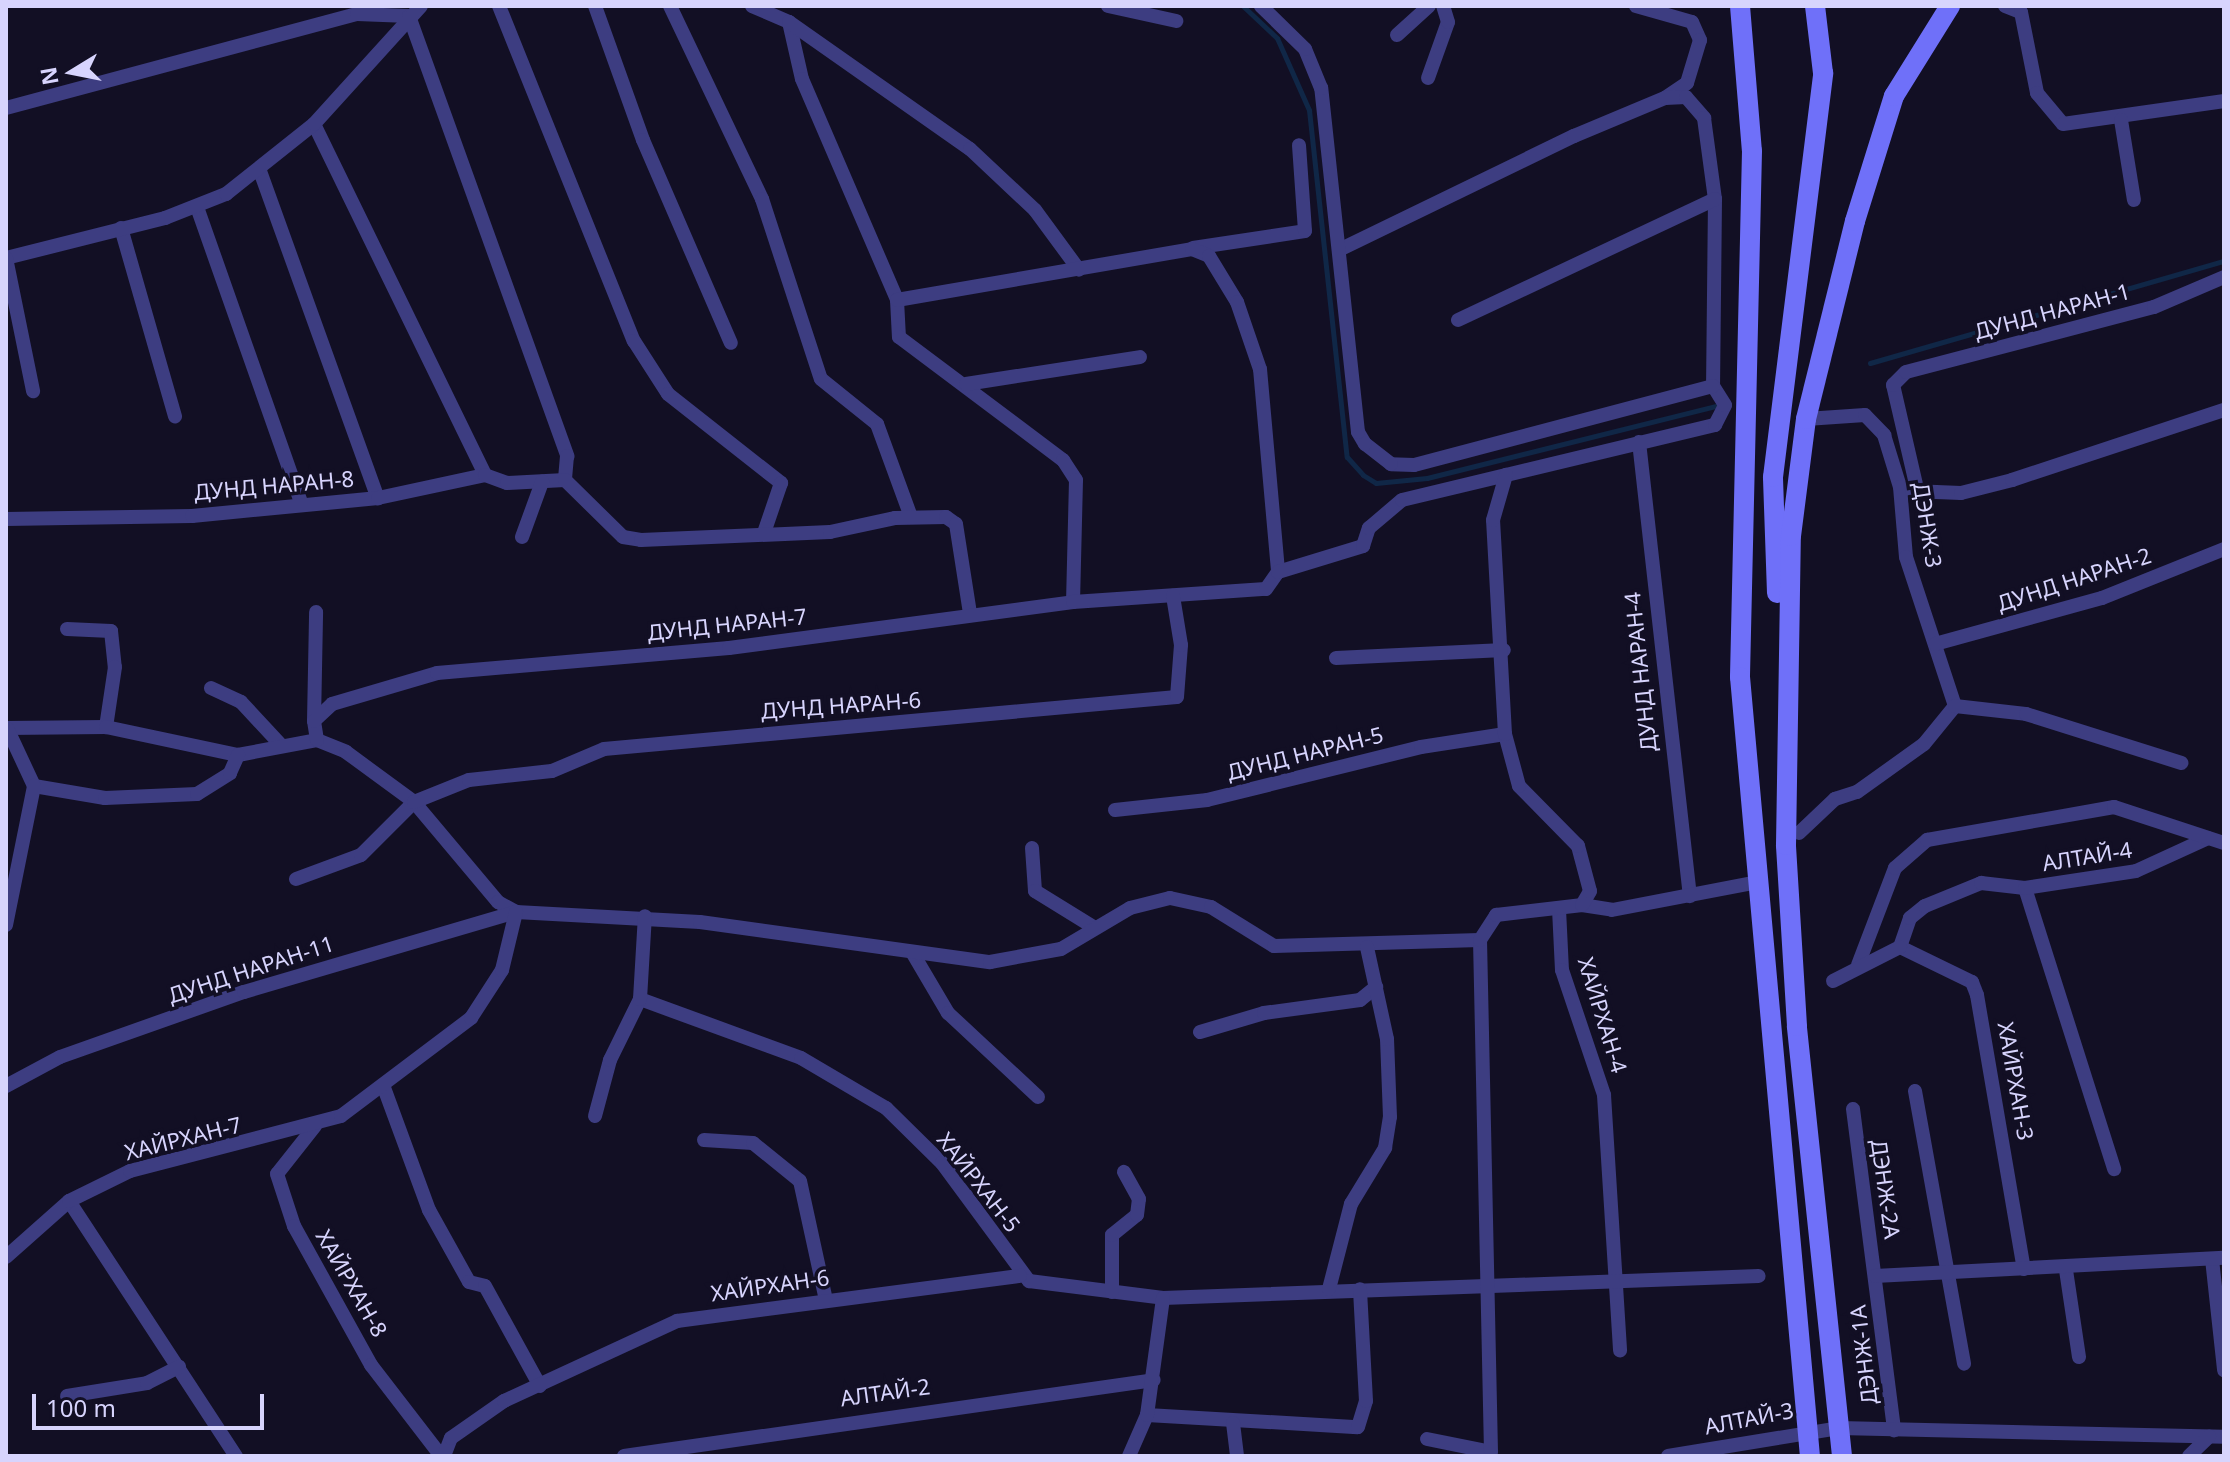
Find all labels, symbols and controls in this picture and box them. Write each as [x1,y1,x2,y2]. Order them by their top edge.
north arrow [32,32,112,112]
text: N [32,65,65,88]
street label: ДУНД НАРАН-1 [1971,278,2133,344]
street label: ДУНД НАРАН-8 [193,465,355,505]
street label: ДЭНЖ-3 [1908,480,1948,570]
street label: ДУНД НАРАН-2 [1994,542,2154,616]
street label: ДУНД НАРАН-4 [1618,591,1662,753]
street label: ДУНД НАРАН-7 [646,602,808,646]
street label: ДУНД НАРАН-6 [760,686,922,724]
street label: ДУНД НАРАН-5 [1224,721,1386,785]
street label: АЛТАЙ-4 [2040,836,2134,876]
street label: ДУНД НАРАН-11 [165,930,337,1008]
street label: ХАЙРХАН-4 [1573,954,1633,1076]
street label: ХАЙРХАН-3 [1993,1020,2039,1142]
street label: ХАЙРХАН-7 [122,1111,244,1165]
street label: ХАЙРХАН-5 [932,1127,1026,1237]
street label: ДЭНЖ-2А [1866,1138,1906,1240]
street label: ХАЙРХАН-8 [311,1225,393,1341]
street label: ХАЙРХАН-6 [709,1264,831,1306]
street label: ДЭНЖ-1А [1844,1304,1882,1406]
street label: АЛТАЙ-2 [838,1373,932,1411]
scale bar [36,1378,268,1428]
text: 100 m [46,1391,116,1424]
street label: АЛТАЙ-3 [1702,1396,1796,1440]

